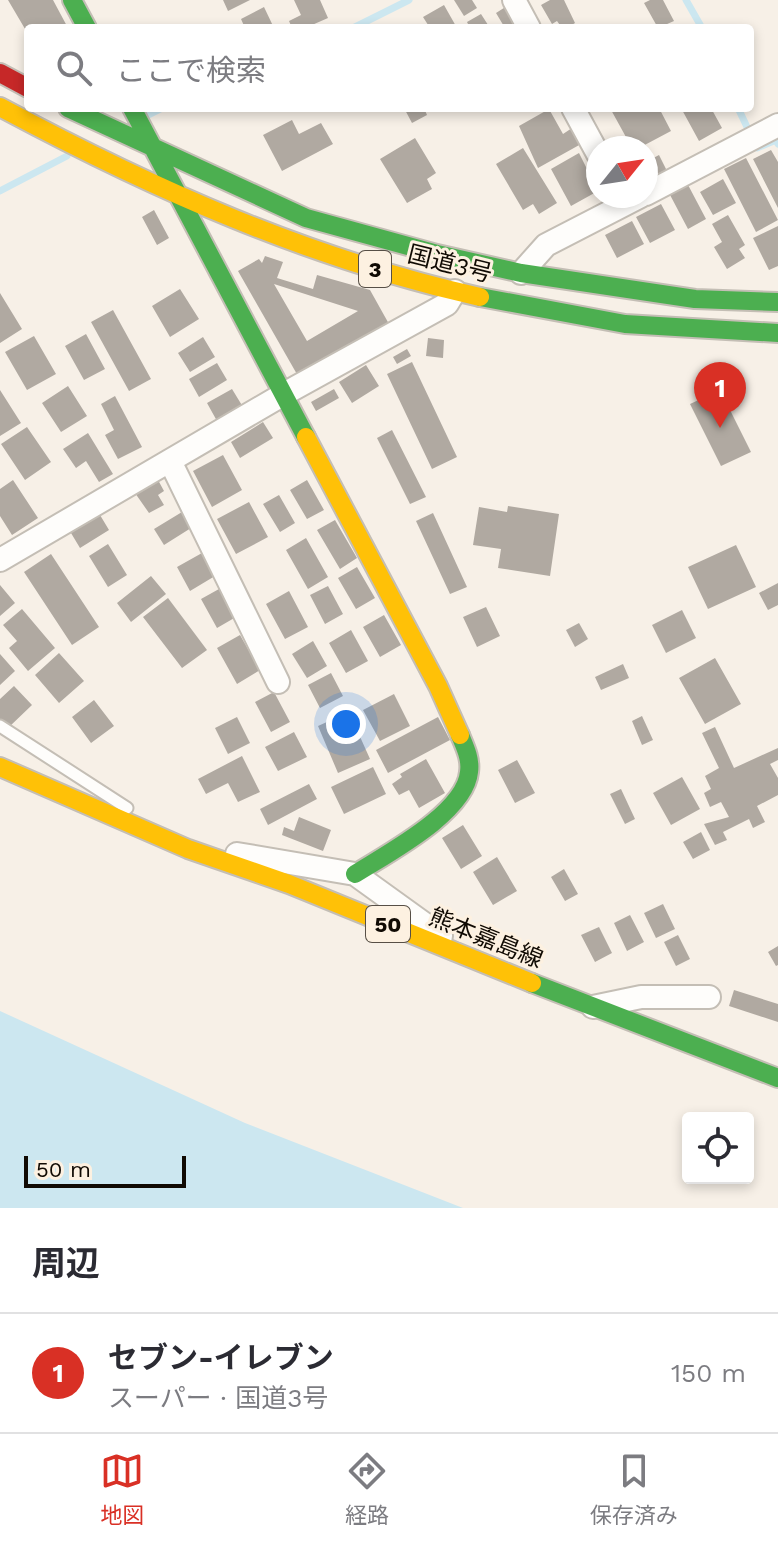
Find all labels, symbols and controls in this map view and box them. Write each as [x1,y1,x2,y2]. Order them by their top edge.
search box [24,24,754,112]
icon: search [52,46,96,90]
text: ここで検索 [116,53,266,88]
north arrow [586,136,658,208]
street label: 国道3号 [405,240,495,288]
road number: 3 [359,251,391,287]
pin: 1 [694,362,746,428]
your location [326,704,366,744]
street label: 熊本嘉島線 [425,903,547,973]
road number: 50 [366,906,410,942]
map controls [682,1112,754,1184]
button: locate [682,1112,754,1184]
scale bar [24,1152,186,1188]
text: 50 m [36,1157,91,1182]
text: 周辺 [32,1243,100,1283]
text: セブン-イレブン [108,1340,334,1375]
text: 1 [52,1358,64,1388]
text: 150 m [671,1358,746,1388]
text: スーパー · 国道3号 [108,1383,329,1413]
tab: 地図 [100,1449,144,1529]
tab: 経路 [345,1449,389,1529]
tab: 保存済み [590,1449,678,1529]

